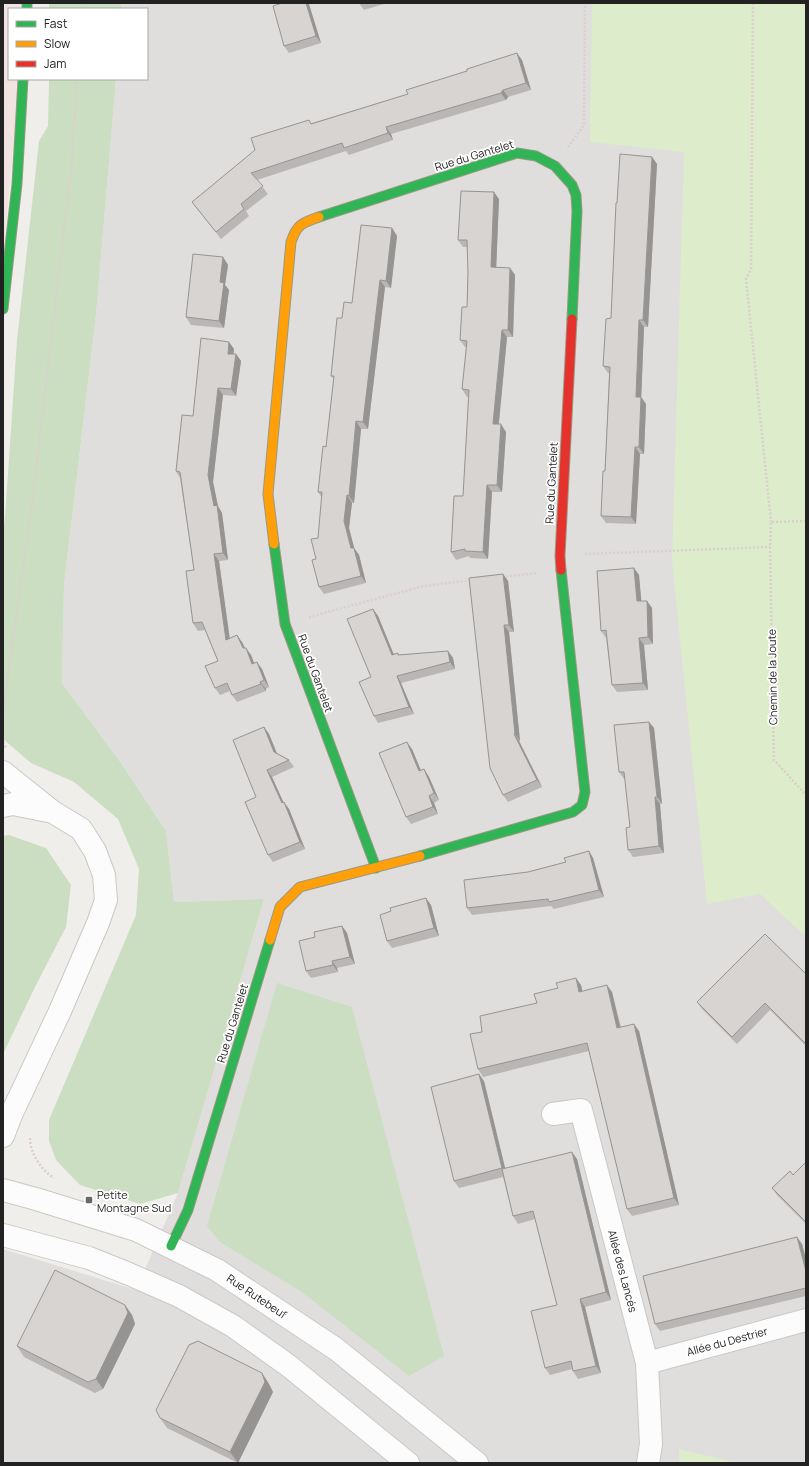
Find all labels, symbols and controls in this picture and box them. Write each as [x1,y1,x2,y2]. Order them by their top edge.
legend [8,8,148,80]
text: Fast [44,15,68,32]
text: Slow [44,35,70,52]
text: Jam [44,55,66,72]
street label: Rue du Gantelet [433,136,515,174]
street label: Rue du Gantelet [541,442,561,524]
street label: Chemin de la Joute [764,628,780,725]
street label: Rue du Gantelet [295,632,337,714]
street label: Rue du Gantelet [213,982,251,1064]
place label: Petite Montagne Sud [97,1187,171,1215]
marker: Petite Montagne Sud [84,1195,94,1205]
street label: Allée des Lancés [605,1228,641,1314]
street label: Rue Rutebeuf [224,1270,290,1322]
street label: Allée du Destrier [685,1323,769,1359]

